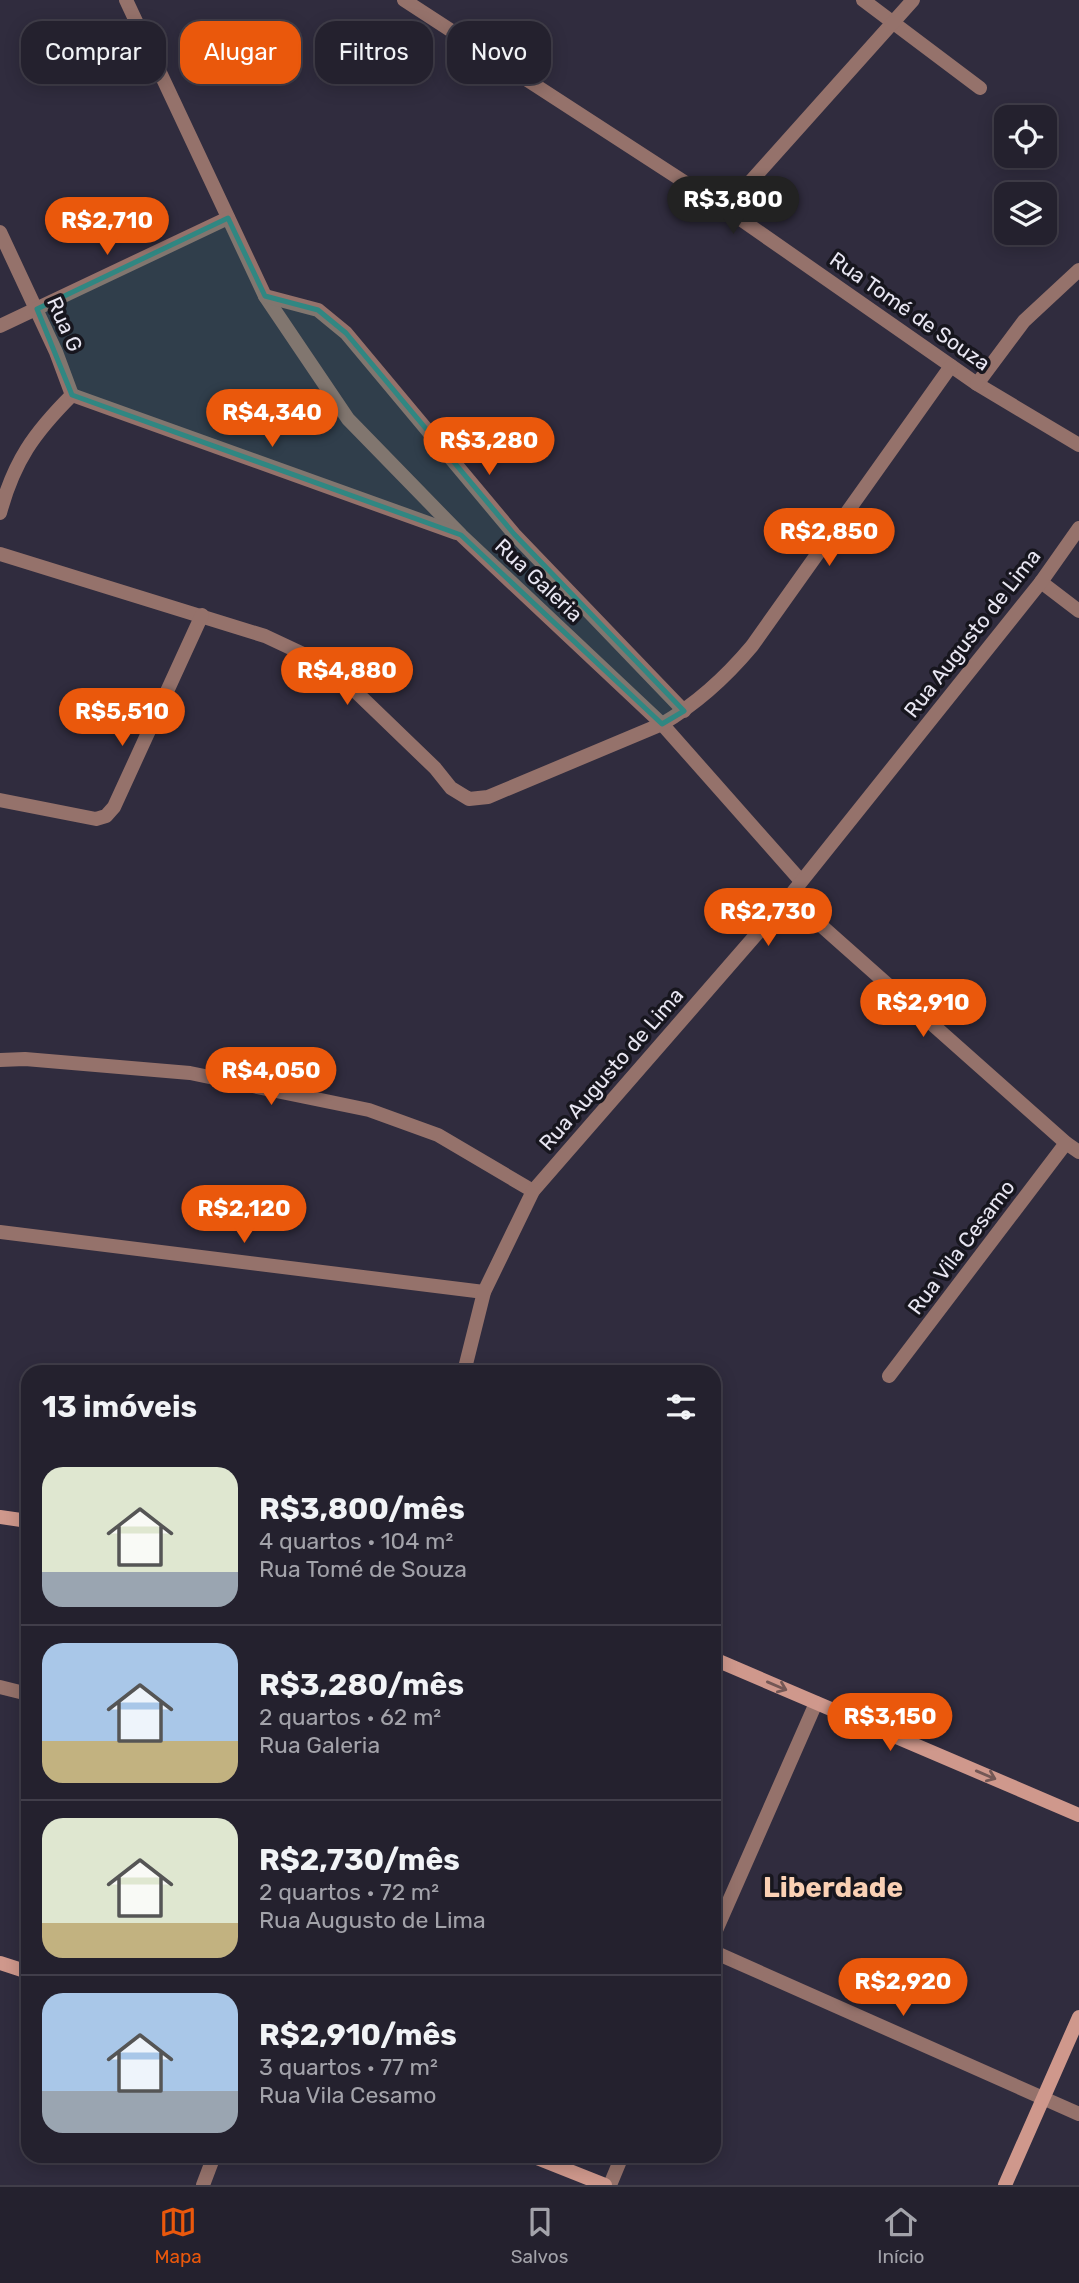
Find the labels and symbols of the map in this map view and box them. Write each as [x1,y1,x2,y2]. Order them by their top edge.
pin: R$3,800 [668,176,798,236]
pin: R$2,710 [42,198,172,257]
street label: Rua Tomé de Souza [825,246,995,376]
street label: Rua G [42,293,88,355]
pin: R$4,340 [207,390,337,449]
pin: R$3,280 [424,418,554,477]
pin: R$2,850 [764,508,894,568]
street label: Rua Galeria [490,533,588,627]
street label: Rua Augusto de Lima [898,544,1046,722]
pin: R$4,880 [282,648,412,707]
pin: R$5,510 [57,688,187,748]
pin: R$2,730 [703,888,833,948]
pin: R$2,910 [858,979,988,1039]
street label: Rua Augusto de Lima [534,983,688,1155]
pin: R$4,050 [206,1048,336,1107]
street label: Rua Vila Cesamo [902,1175,1020,1319]
pin: R$2,120 [179,1186,309,1245]
one-way arrow [766,1680,787,1693]
pin: R$3,150 [825,1694,955,1753]
one-way arrow [975,1769,997,1782]
district label: Liberdade [763,1871,903,1904]
pin: R$2,920 [838,1958,968,2018]

